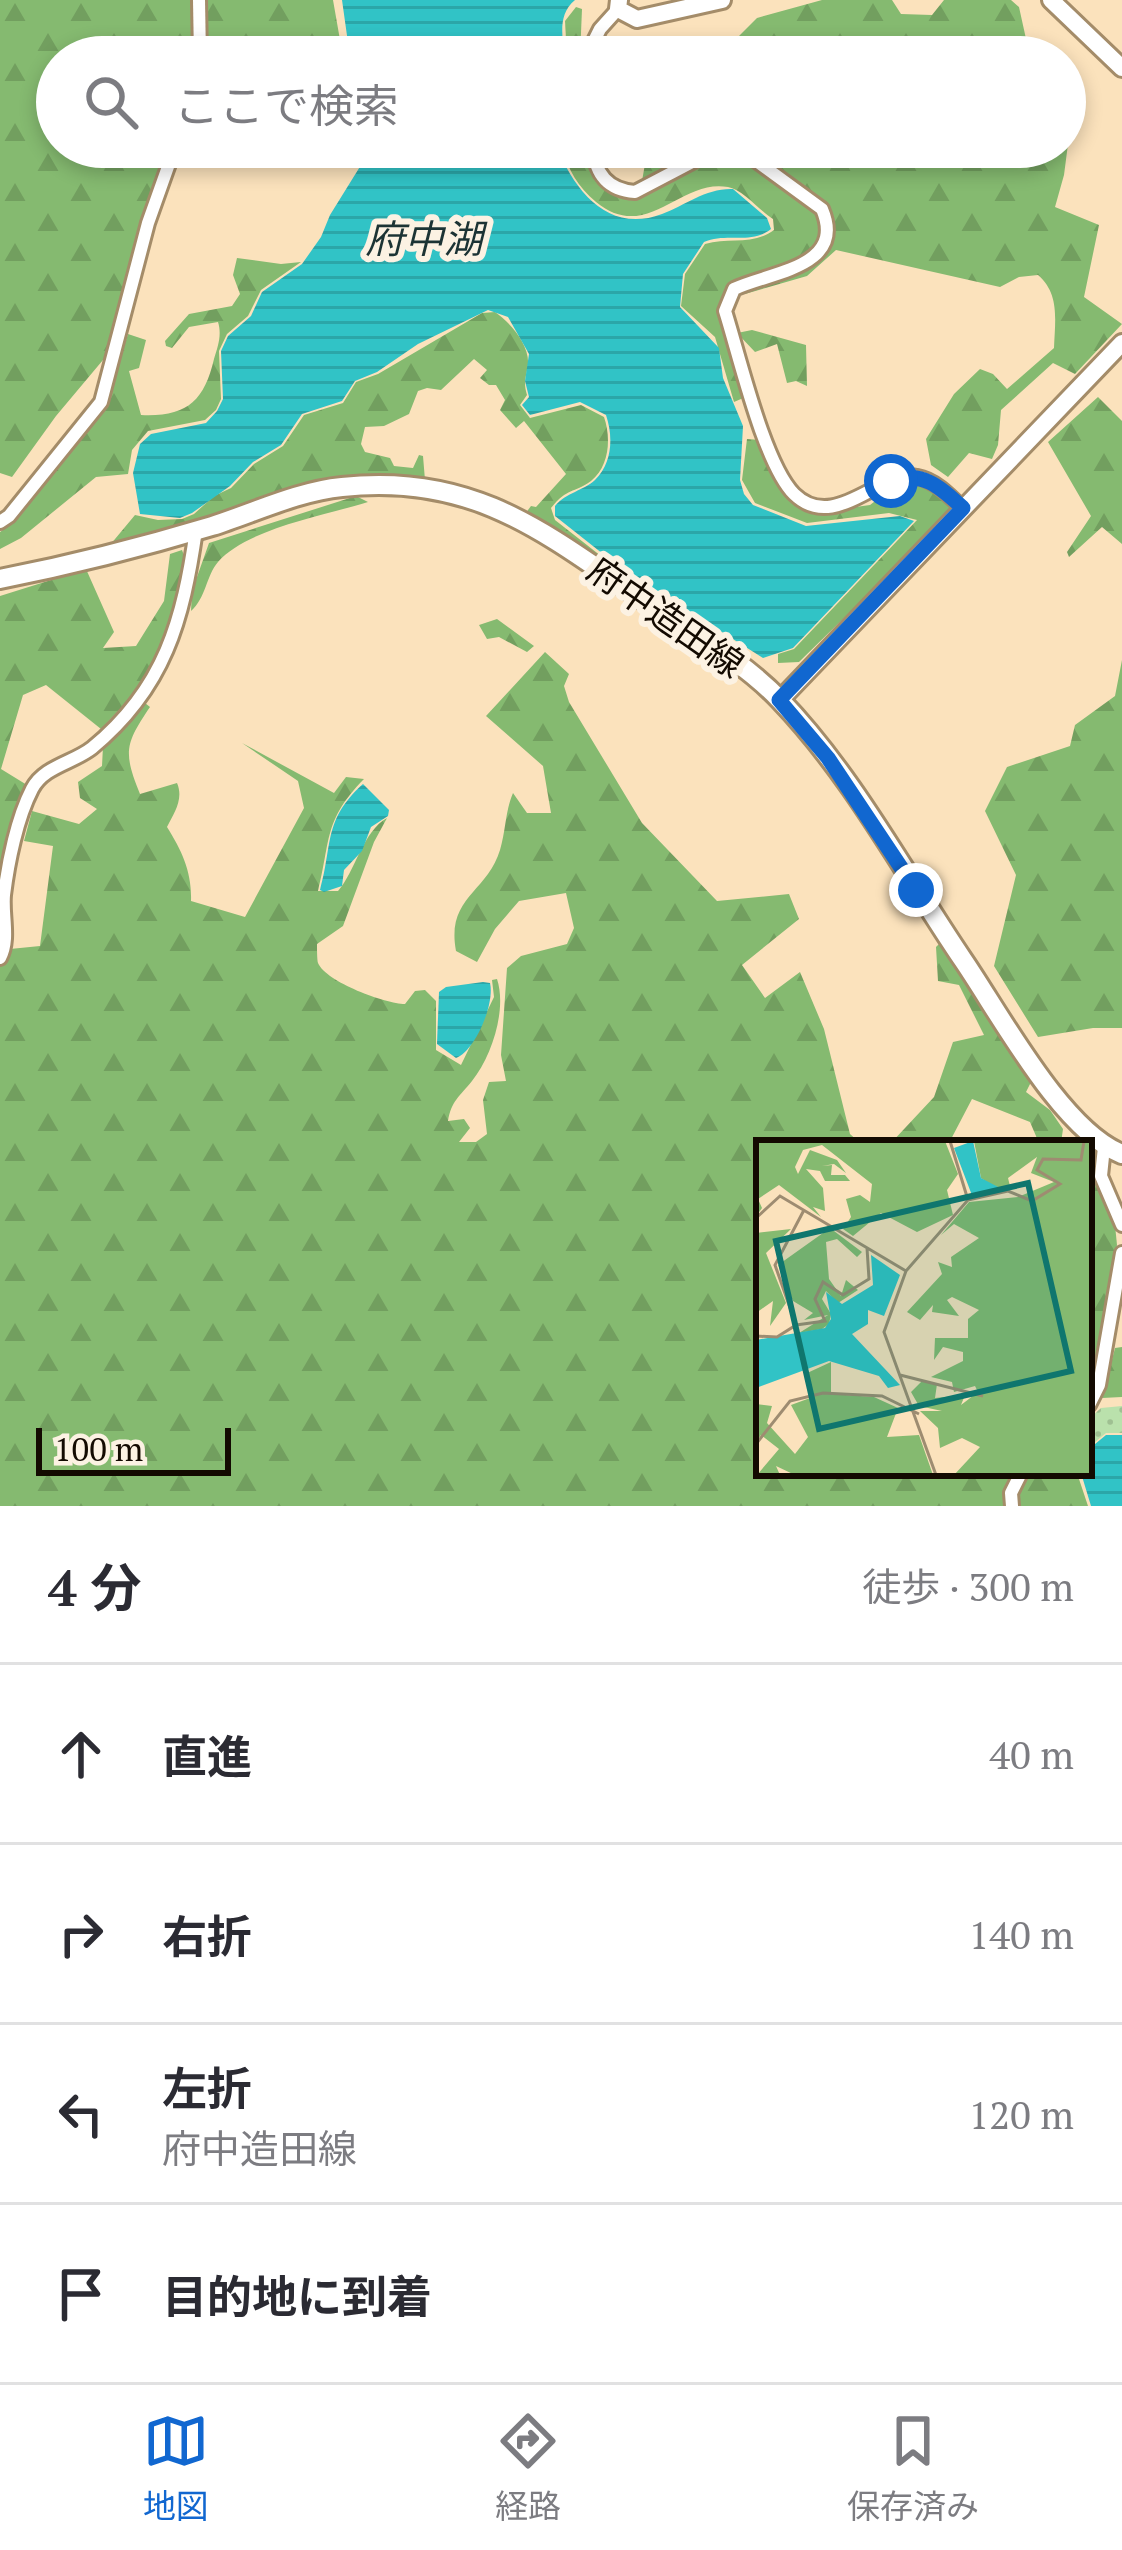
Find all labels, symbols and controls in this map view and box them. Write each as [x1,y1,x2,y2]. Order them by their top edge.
search box [36,36,1086,168]
icon: search [78,69,144,135]
text: ここで検索 [174,75,399,135]
water label: 府中湖 [365,212,488,264]
route start [864,454,918,508]
street label: 府中造田線 [579,546,753,687]
route end [889,863,943,917]
inset map [756,1140,1092,1476]
scale bar [36,1422,231,1475]
text: 100 m [54,1427,143,1470]
text: 4 分 [48,1553,142,1621]
text: 徒歩 · 300 m [862,1560,1074,1612]
icon: ahead [48,1721,114,1787]
text: 直進 [162,1726,252,1786]
text: 40 m [989,1728,1074,1780]
icon: right [48,1901,114,1967]
text: 右折 [162,1906,252,1966]
text: 140 m [969,1908,1074,1960]
text: 左折 [162,2058,252,2118]
icon: left [48,2081,114,2147]
text: 120 m [969,2088,1074,2140]
text: 府中造田線 [162,2122,357,2174]
icon: arrive [48,2261,114,2327]
text: 目的地に到着 [162,2266,432,2326]
tab: 地図 [143,2408,209,2528]
tab: 経路 [495,2408,561,2528]
tab: 保存済み [847,2408,979,2528]

